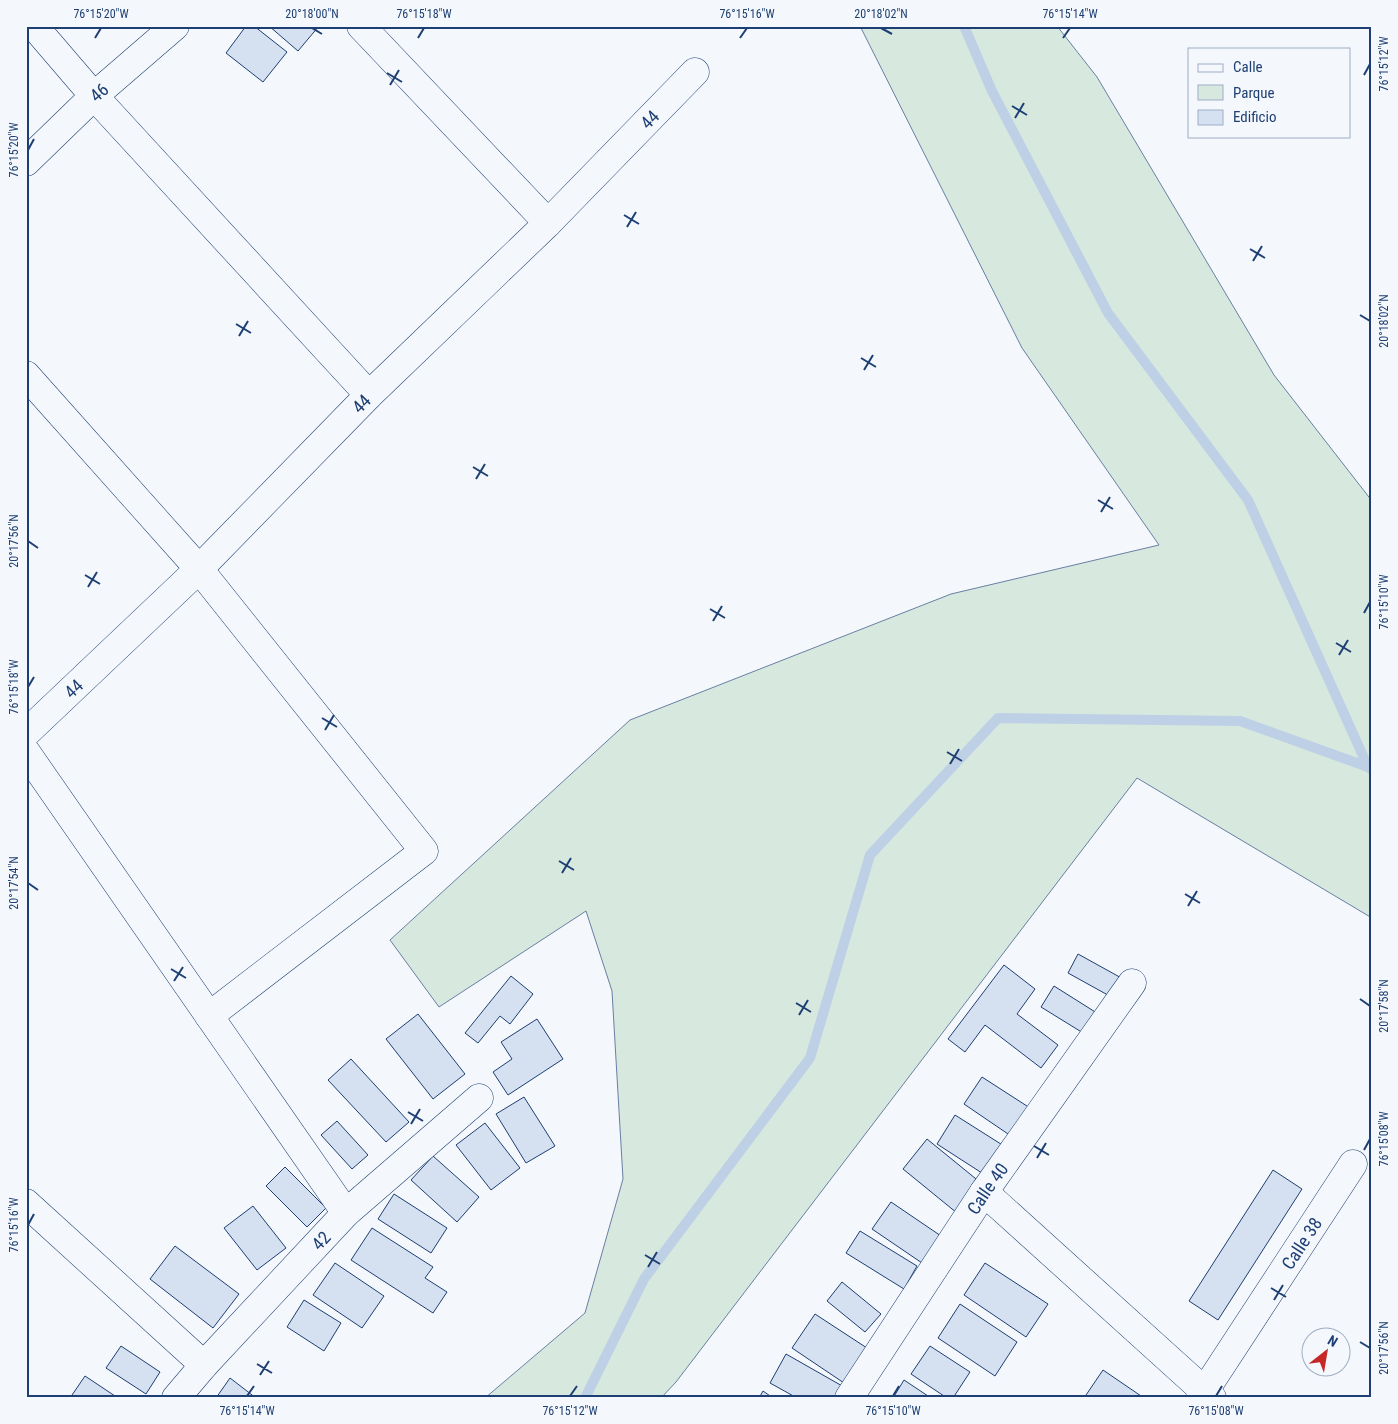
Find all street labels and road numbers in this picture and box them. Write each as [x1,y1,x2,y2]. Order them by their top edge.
street label: 46 [85,78,112,106]
street label: 44 [636,105,663,133]
street label: 44 [347,390,375,417]
street label: 44 [59,674,87,702]
street label: Calle 40 [962,1159,1012,1218]
street label: Calle 38 [1277,1213,1326,1273]
street label: 42 [307,1227,334,1254]

